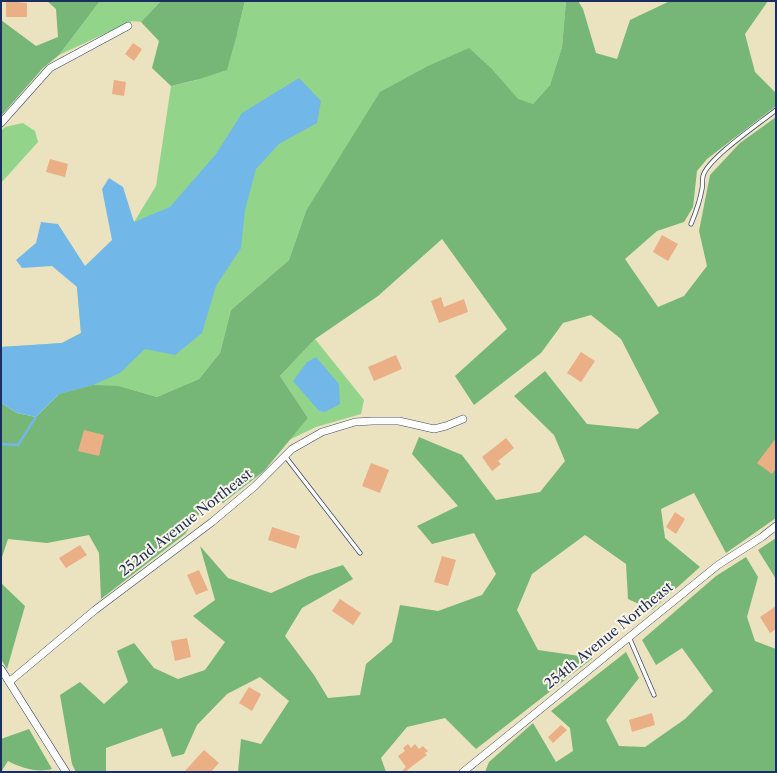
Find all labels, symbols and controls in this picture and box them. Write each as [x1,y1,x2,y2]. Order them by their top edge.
street label: 252nd Avenue Northeast [116,466,256,580]
street label: 254th Avenue Northeast [541,579,677,693]

